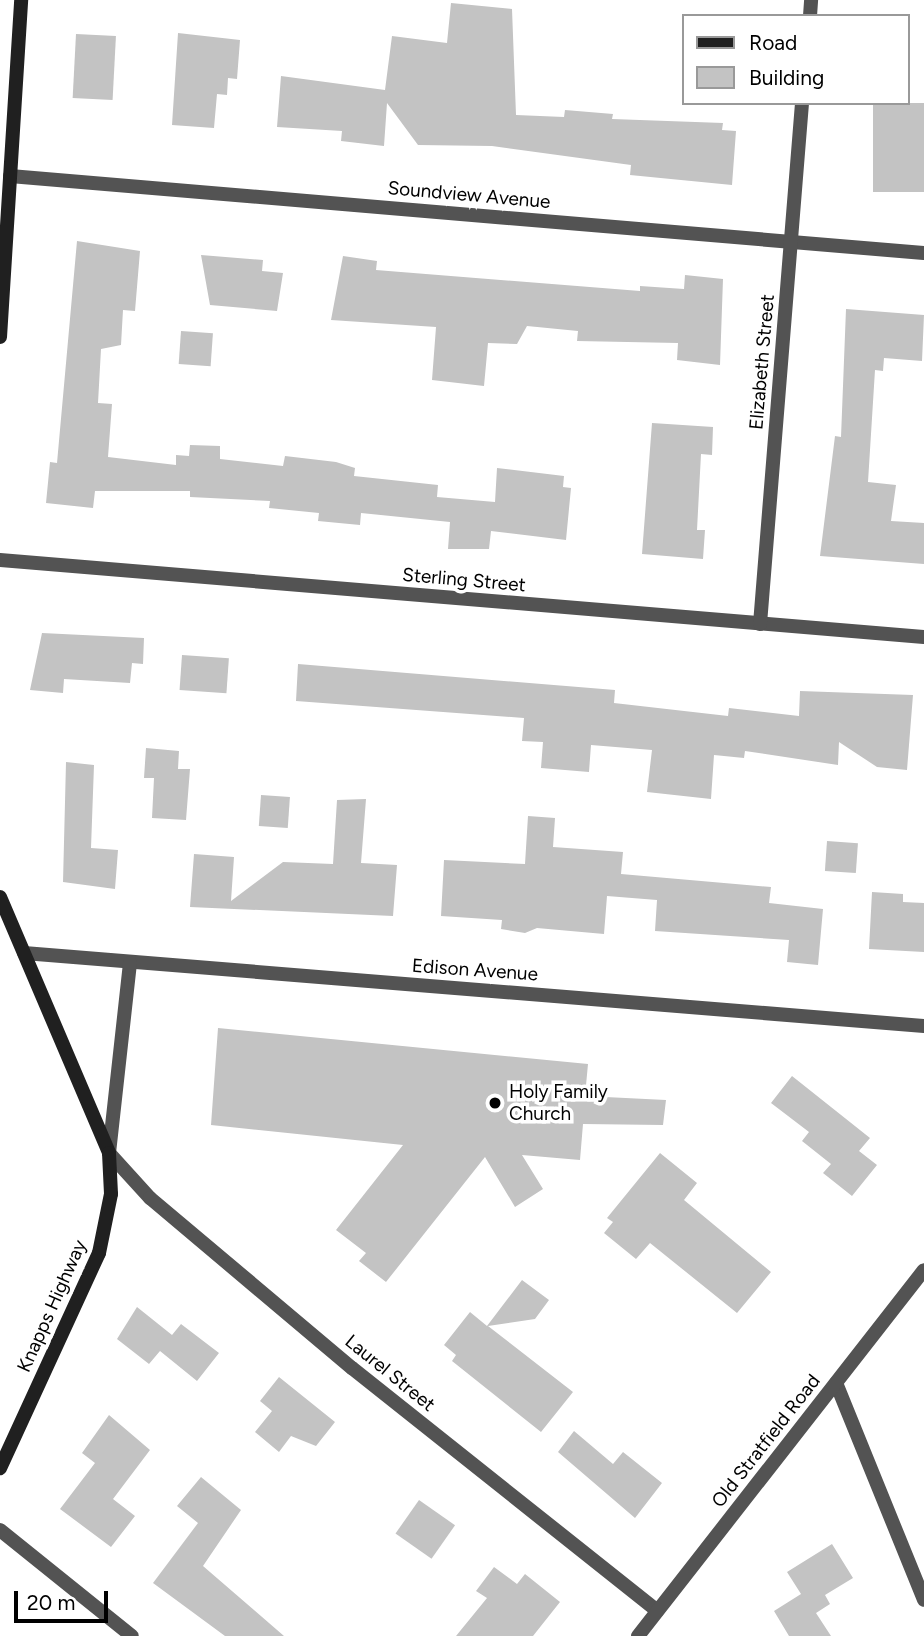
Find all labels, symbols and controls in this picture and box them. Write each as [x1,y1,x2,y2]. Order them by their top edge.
legend [682,14,910,105]
text: Road [749,30,797,55]
text: Building [749,65,824,90]
street label: Soundview Avenue [387,177,551,213]
street label: Elizabeth Street [745,293,779,431]
street label: Sterling Street [401,563,527,597]
street label: Edison Avenue [411,954,539,986]
place label: Holy Family Church [509,1081,608,1125]
marker: Holy Family Church [487,1095,503,1111]
street label: Knapps Highway [13,1236,91,1376]
street label: Laurel Street [340,1330,440,1416]
street label: Old Stratfield Road [707,1370,825,1512]
scale bar [18,1576,112,1620]
text: 20 m [27,1590,75,1615]

